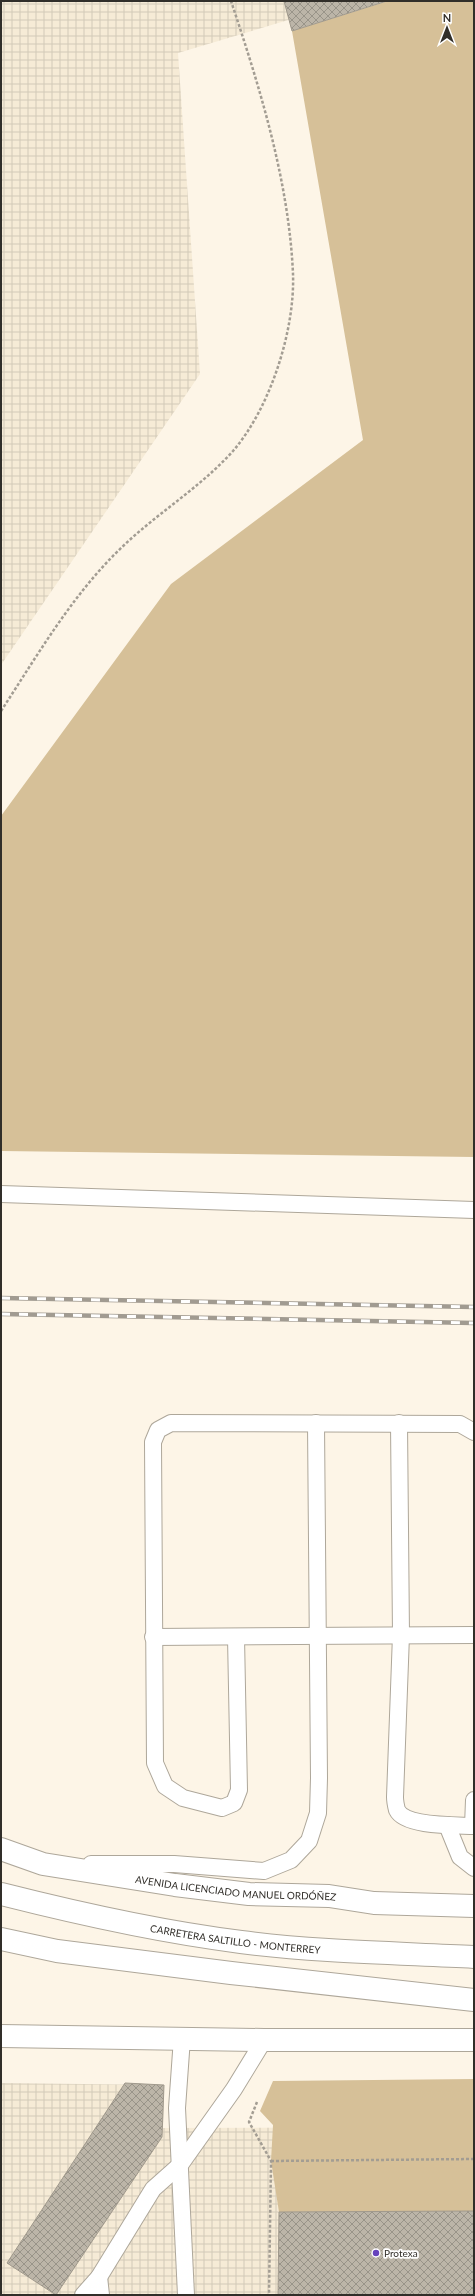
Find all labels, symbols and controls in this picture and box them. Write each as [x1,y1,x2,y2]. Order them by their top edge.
north arrow [427,8,467,48]
text: N [443,11,451,24]
street label: AVENIDA LICENCIADO MANUEL ORDÓÑEZ [134,1873,337,1903]
street label: CARRETERA SALTILLO - MONTERREY [149,1922,322,1956]
place label: Protexa [384,2247,418,2259]
marker: Protexa [371,2248,381,2258]

